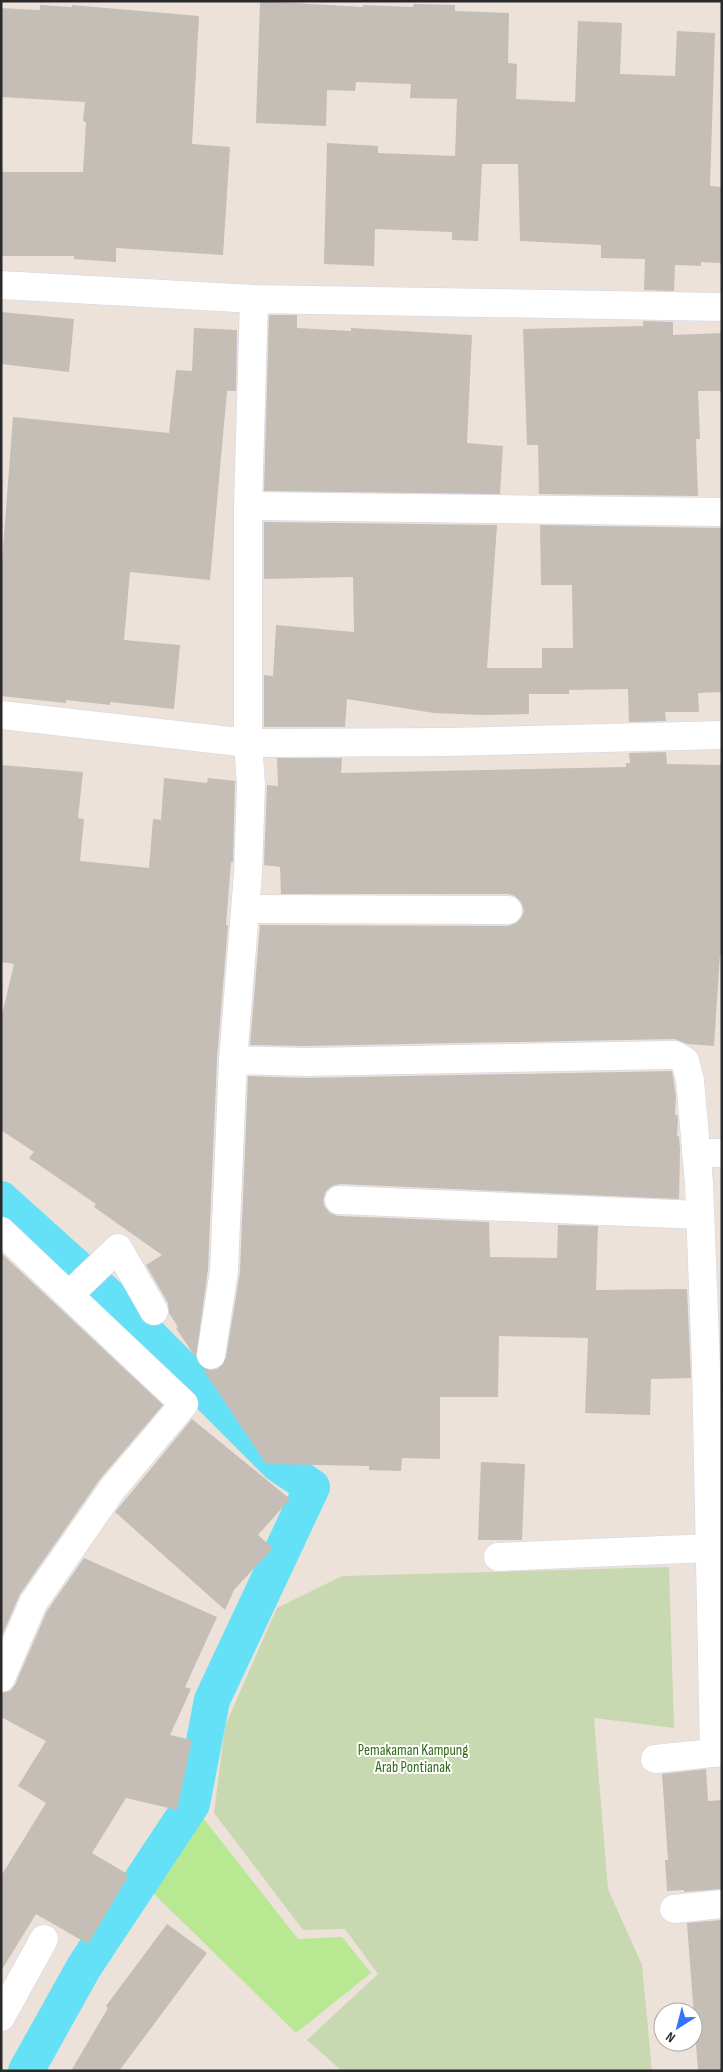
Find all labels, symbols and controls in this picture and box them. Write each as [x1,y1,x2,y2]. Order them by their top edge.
park label: Pemakaman Kampung Arab Pontianak [358,1741,468,1777]
north arrow [653,2002,703,2052]
text: N [663,2028,679,2046]

